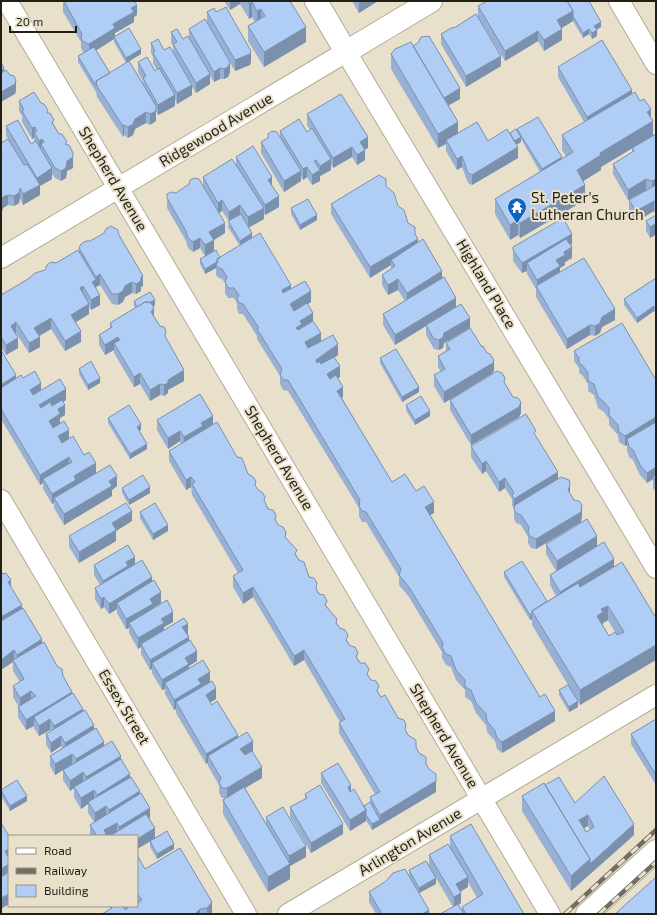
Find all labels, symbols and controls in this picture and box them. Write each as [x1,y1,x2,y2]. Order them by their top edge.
scale bar [10,8,76,34]
text: 20 m [16,14,43,28]
street label: Ridgewood Avenue [155,88,275,170]
street label: Shepherd Avenue [76,123,152,234]
place label: St. Peter's Lutheran Church [531,188,644,223]
temple icon: St. Peter's Lutheran Church [506,196,528,224]
street label: Highland Place [453,236,521,331]
street label: Shepherd Avenue [242,402,318,513]
street label: Essex Street [95,666,155,748]
street label: Shepherd Avenue [407,680,483,791]
street label: Arlington Avenue [355,803,464,879]
legend [8,835,138,907]
text: Road [44,843,72,857]
text: Railway [44,863,88,877]
text: Building [44,883,89,897]

